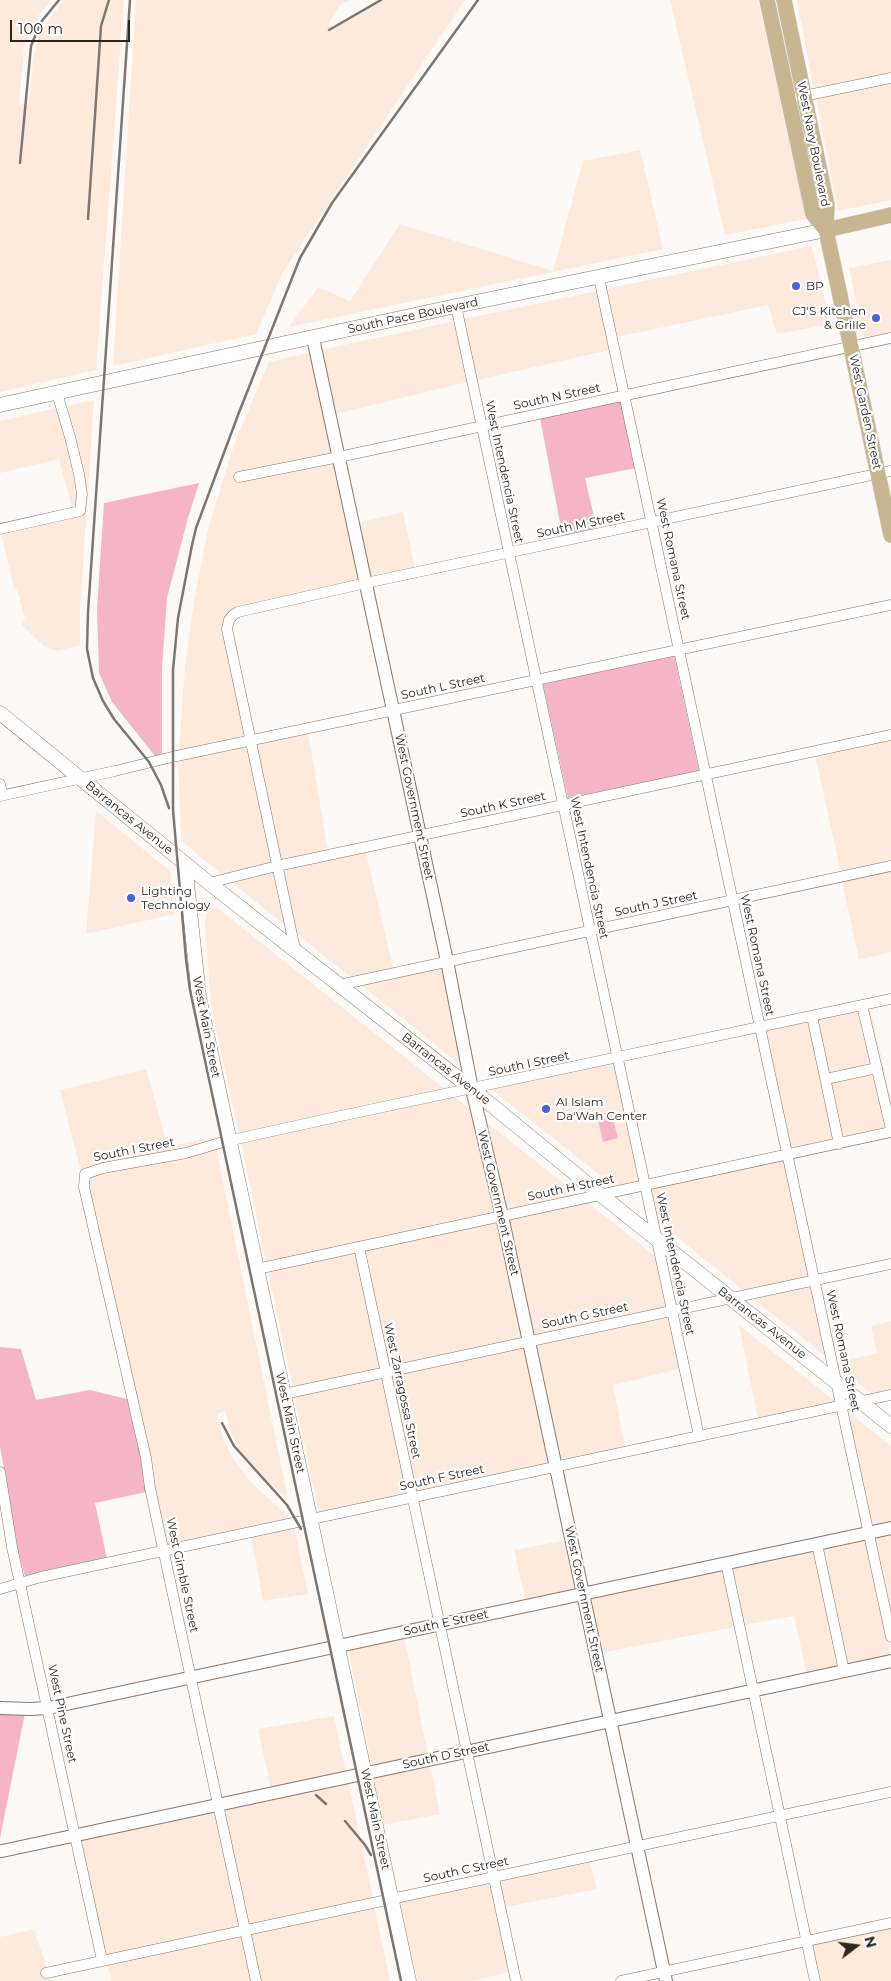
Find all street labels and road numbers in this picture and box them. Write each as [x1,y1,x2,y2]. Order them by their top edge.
street label: West Navy Boulevard [794,80,832,208]
street label: South Pace Boulevard [347,295,479,337]
street label: West Garden Street [846,353,884,471]
street label: South N Street [512,381,602,413]
street label: West Intendencia Street [482,399,526,545]
street label: West Romana Street [653,497,693,621]
street label: South M Street [535,509,627,541]
street label: South L Street [400,671,486,703]
street label: West Government Street [391,733,437,881]
street label: Barrancas Avenue [82,778,176,858]
street label: South K Street [459,789,547,821]
street label: West Intendencia Street [567,795,611,941]
street label: South J Street [613,888,699,920]
street label: West Romana Street [737,893,777,1017]
street label: West Main Street [189,975,223,1079]
street label: Barrancas Avenue [399,1030,493,1108]
street label: South I Street [487,1048,571,1080]
street label: West Government Street [474,1129,522,1277]
street label: South I Street [92,1135,176,1165]
street label: South H Street [526,1172,616,1204]
street label: West Intendencia Street [653,1191,697,1337]
street label: Barrancas Avenue [715,1284,809,1362]
street label: West Romana Street [823,1289,863,1413]
street label: South G Street [541,1300,629,1332]
street label: West Zarragossa Street [381,1322,423,1460]
street label: West Main Street [272,1371,308,1475]
street label: South F Street [398,1462,486,1494]
street label: West Gimble Street [163,1516,201,1634]
street label: West Government Street [561,1525,607,1673]
street label: South E Street [402,1607,490,1639]
street label: West Pine Street [45,1663,79,1765]
street label: South D Street [401,1740,491,1772]
street label: West Main Street [357,1767,393,1871]
street label: South C Street [422,1854,510,1886]

